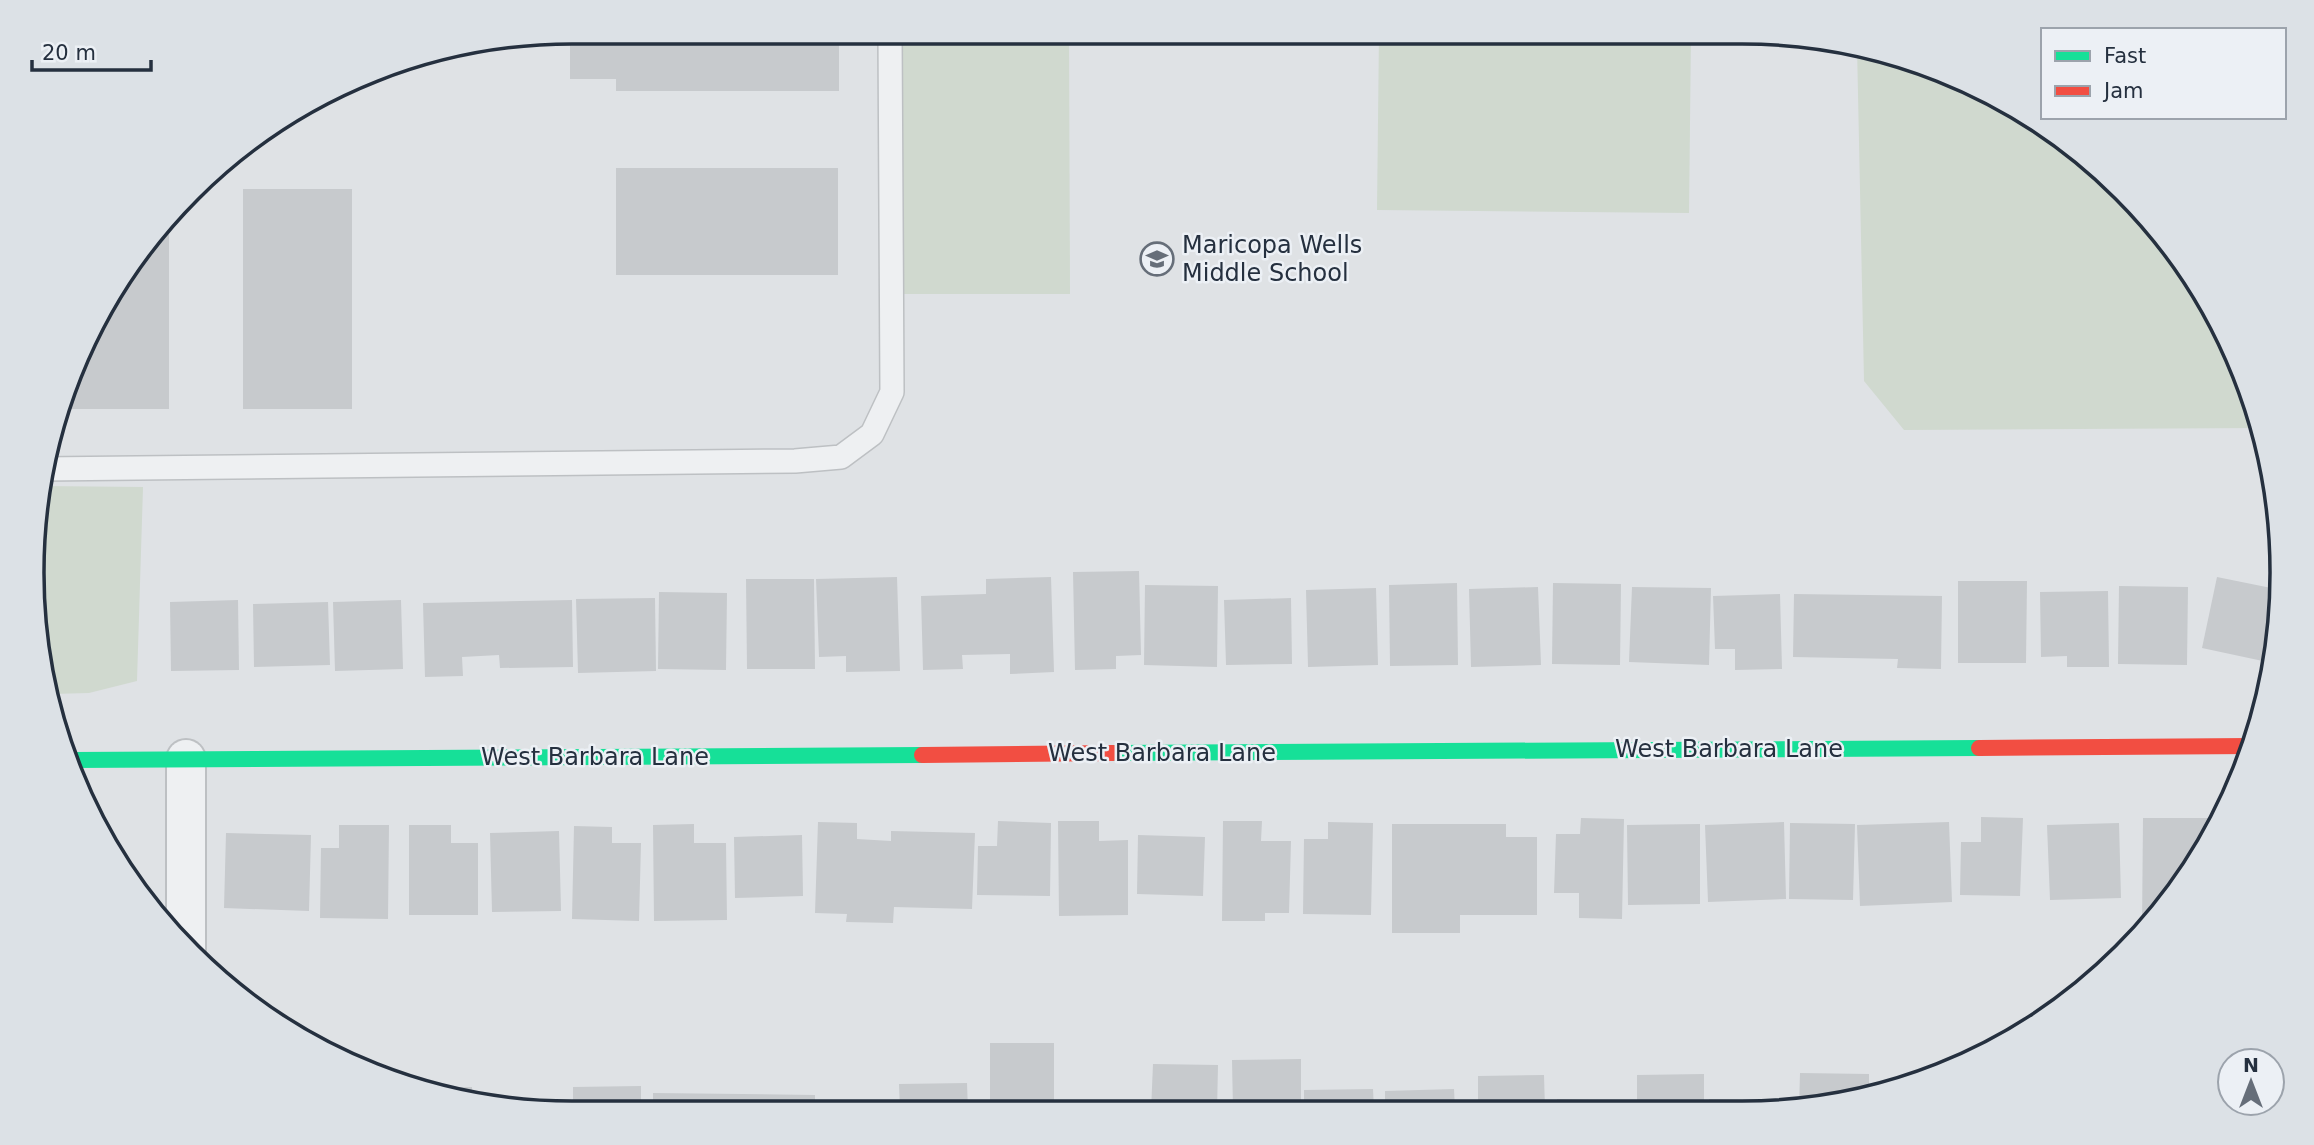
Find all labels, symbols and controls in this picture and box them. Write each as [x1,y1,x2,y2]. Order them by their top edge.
scale bar [32,28,150,72]
legend [2041,28,2286,119]
text: 20 m [42,41,96,65]
text: Fast [2104,44,2146,68]
text: Jam [2102,79,2144,103]
place label: Maricopa Wells Middle School [1182,231,1362,287]
school or university icon: Maricopa Wells Middle School [1138,240,1176,278]
street label: West Barbara Lane [1615,735,1843,763]
street label: West Barbara Lane [1048,739,1276,767]
street label: West Barbara Lane [481,743,709,771]
north arrow [2216,1047,2286,1117]
text: N [2243,1054,2259,1076]

